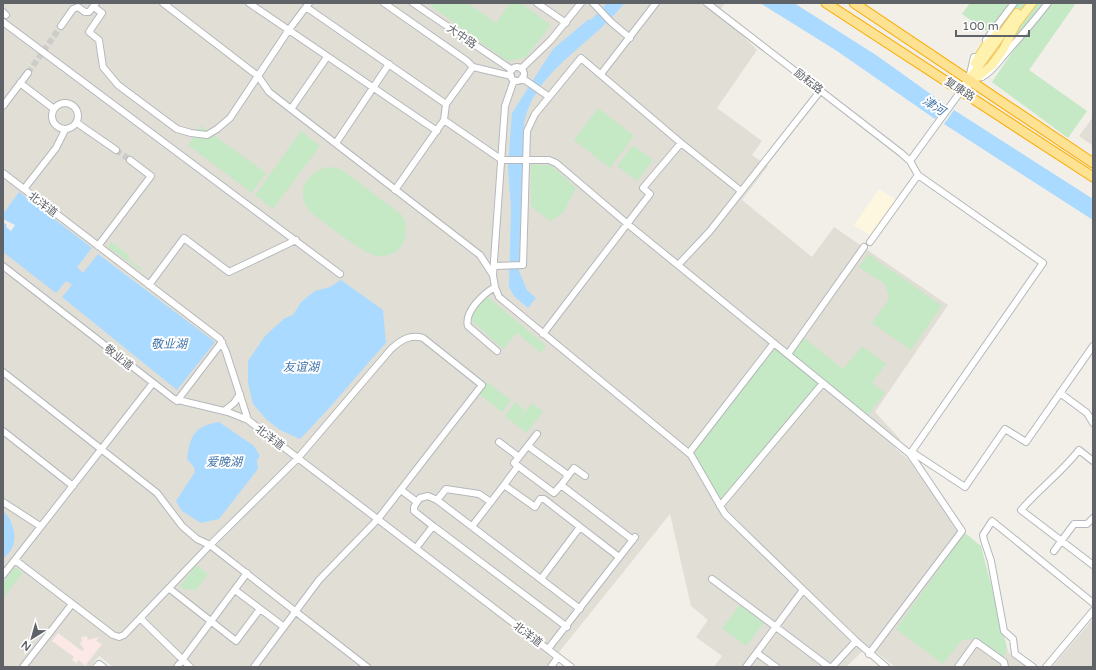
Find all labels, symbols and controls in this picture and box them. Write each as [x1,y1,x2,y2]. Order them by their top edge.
scale bar [956,12,1029,38]
text: 100 m [962,19,999,33]
street label: 大中路 [444,22,479,51]
street label: 励耘路 [792,66,826,97]
street label: 复康路 [942,75,977,104]
water label: 津河 [920,94,950,119]
street label: 北洋道 [26,189,60,220]
water label: 敬业湖 [151,337,189,351]
street label: 敬业道 [102,342,136,373]
water label: 友谊湖 [283,360,321,374]
street label: 北洋道 [253,422,287,453]
water label: 爱晚湖 [206,455,244,469]
north arrow [12,618,52,658]
street label: 北洋道 [511,619,545,650]
text: N [19,638,34,653]

